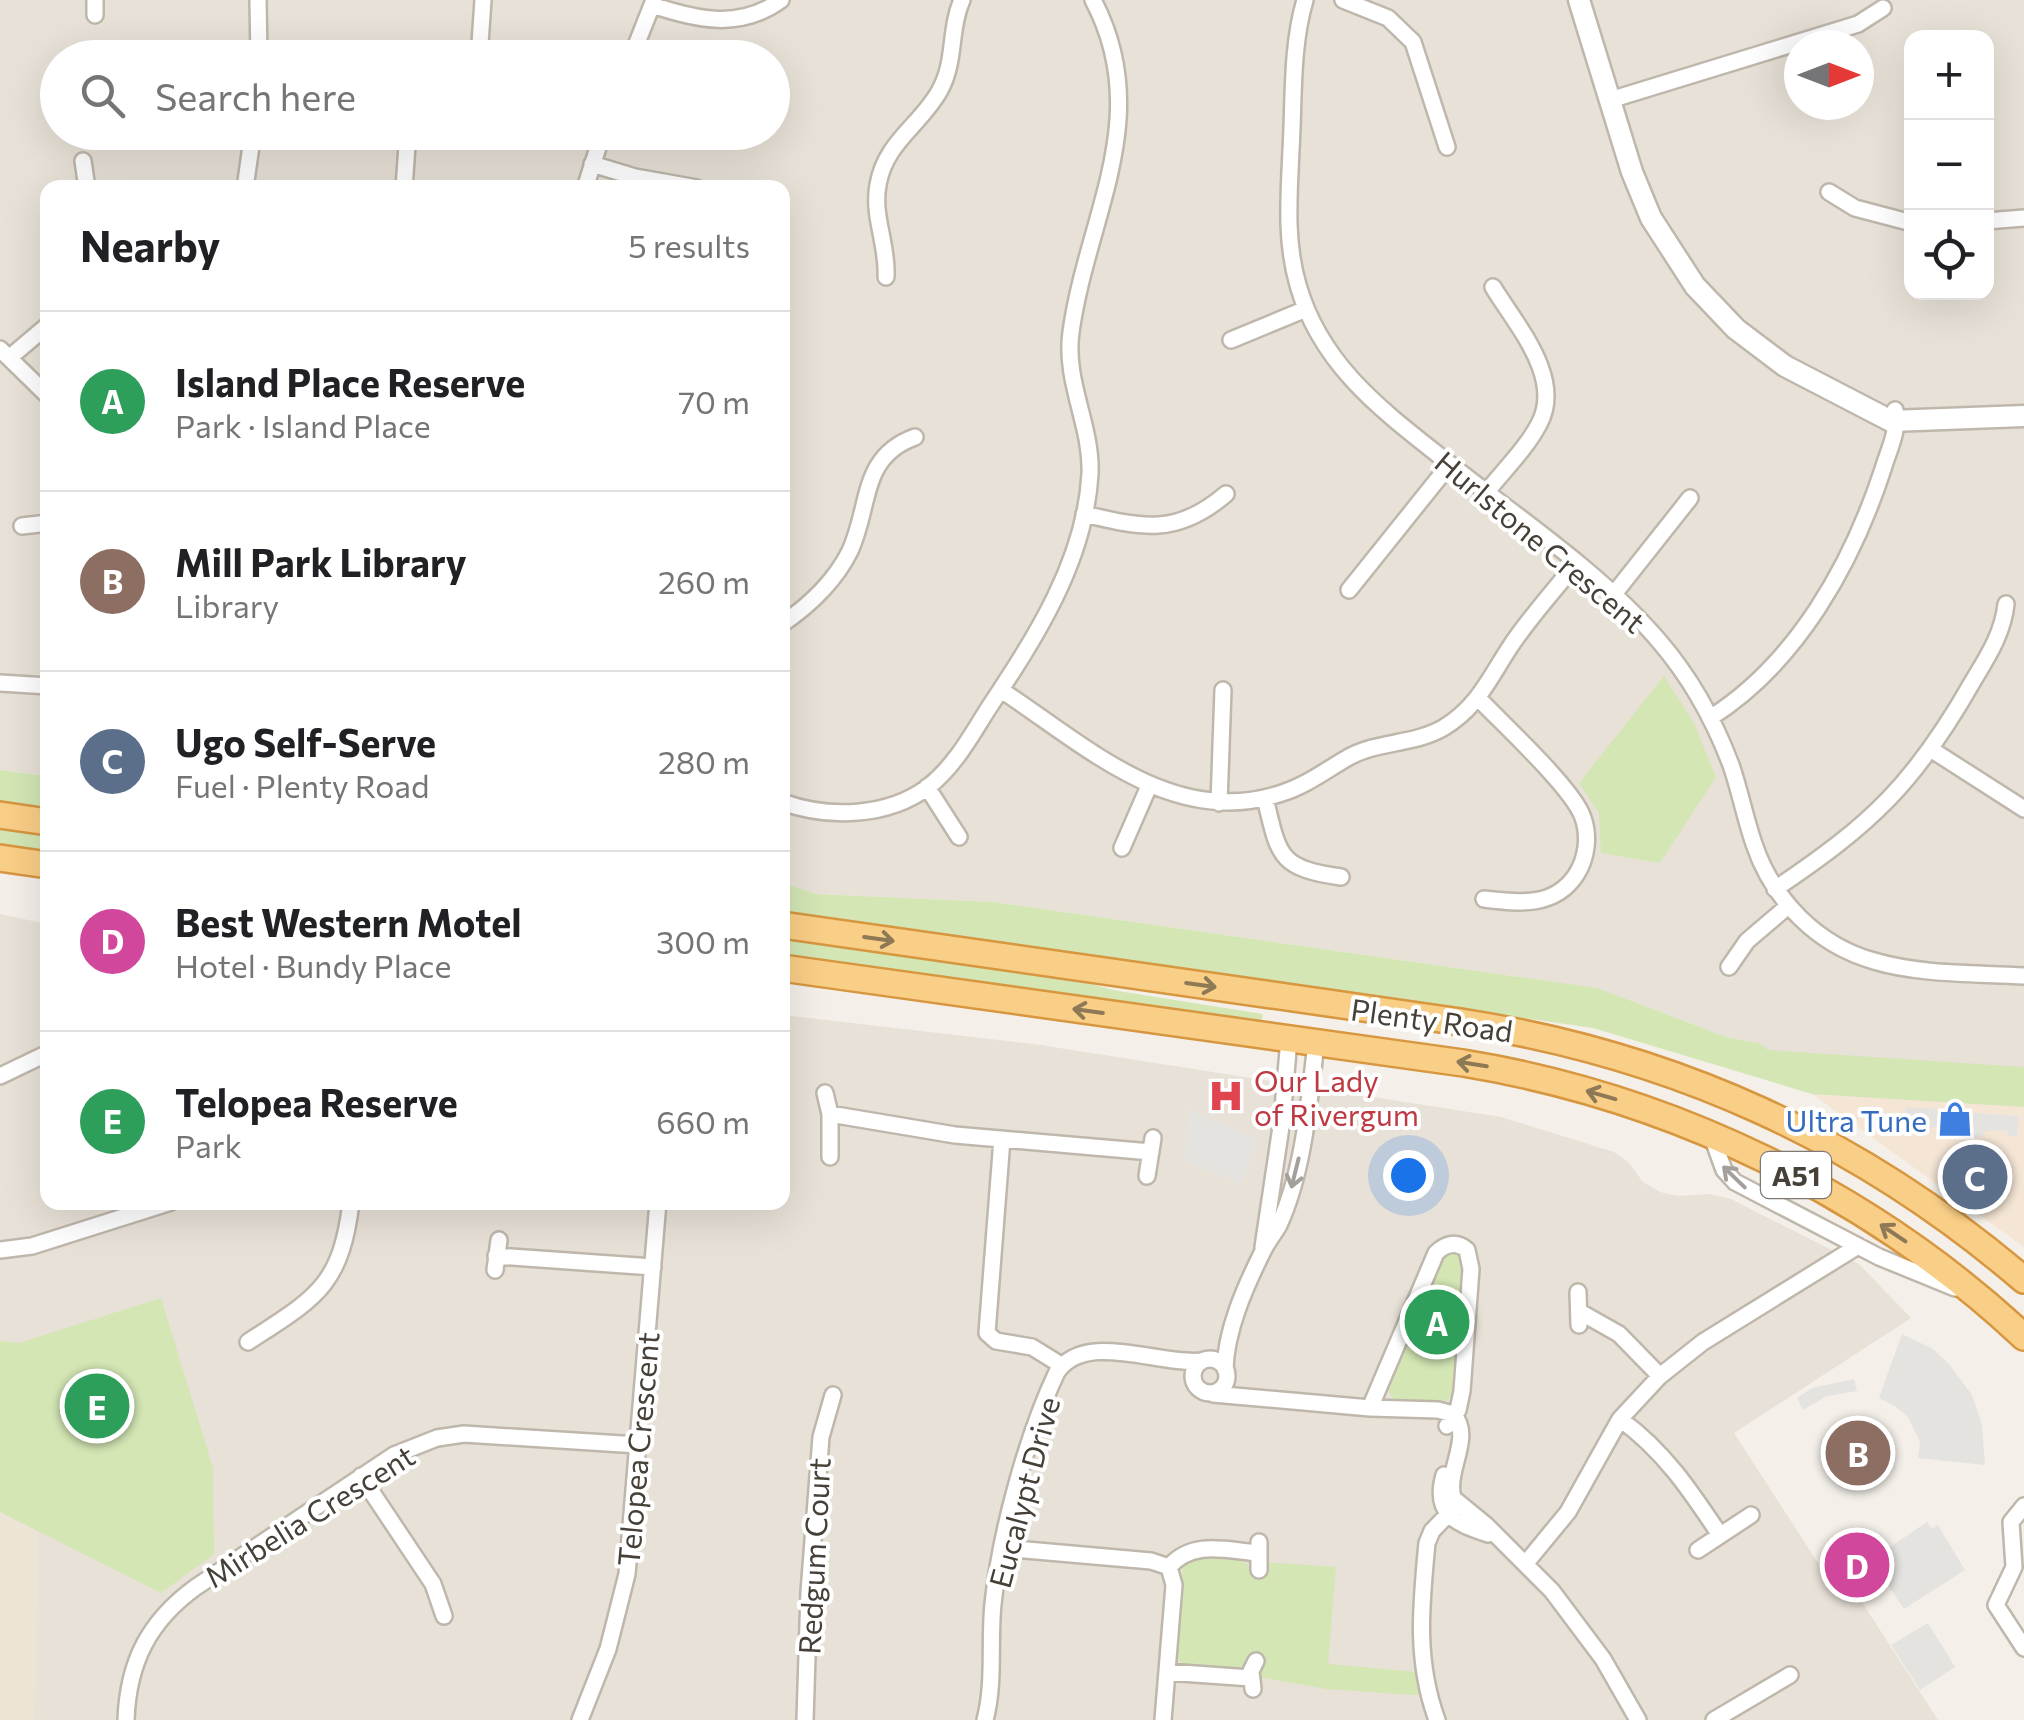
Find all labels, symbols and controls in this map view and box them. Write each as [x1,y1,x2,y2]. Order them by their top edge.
north arrow [1784,30,1874,120]
map controls [1904,30,1994,300]
button: + [1904,30,1994,120]
search box [40,40,790,150]
icon: search [75,68,130,123]
text: Search here [155,72,356,119]
button: − [1904,120,1994,210]
button: locate [1904,210,1994,300]
text: Nearby [80,219,220,271]
text: 5 results [628,225,750,265]
text: Island Place Reserve [175,358,525,405]
text: A [101,381,124,421]
text: 70 m [678,381,750,421]
text: Park · Island Place [175,405,431,445]
street label: Hurlstone Crescent [1428,442,1654,640]
text: Mill Park Library [175,538,467,585]
text: B [102,561,123,601]
text: 260 m [658,561,750,601]
text: Library [175,585,279,625]
text: Ugo Self-Serve [175,718,436,765]
text: C [102,741,123,781]
text: 280 m [658,741,750,781]
text: Fuel · Plenty Road [175,765,430,805]
text: Best Western Motel [175,898,522,945]
text: D [101,921,124,961]
text: 300 m [656,921,750,961]
one-way arrow [862,930,895,948]
text: Hotel · Bundy Place [175,945,451,985]
one-way arrow [1184,976,1216,994]
street label: Plenty Road [1349,989,1515,1049]
one-way arrow [1073,1001,1105,1019]
one-way arrow [1457,1054,1489,1073]
place label: Our Lady of Rivergum [1254,1061,1419,1132]
hospital icon: Our Lady of Rivergum [1207,1077,1245,1115]
text: Telopea Reserve [175,1078,458,1125]
one-way arrow [1585,1084,1617,1103]
shop icon: Ultra Tune [1936,1100,1974,1138]
text: E [103,1101,122,1141]
text: 660 m [656,1101,750,1141]
place label: Ultra Tune [1786,1101,1927,1138]
text: Park [175,1125,242,1165]
pin: C [1942,1140,2008,1214]
your location [1383,1150,1434,1201]
road number: A51 [1761,1152,1831,1198]
one-way arrow [1285,1156,1303,1188]
one-way arrow [1722,1165,1747,1190]
one-way arrow [1879,1223,1908,1244]
pin: A [1404,1284,1470,1360]
street label: Telopea Crescent [608,1330,666,1568]
pin: E [64,1368,130,1444]
street label: Eucalypt Drive [980,1392,1066,1592]
pin: B [1826,1416,1890,1490]
street label: Mirbelia Crescent [197,1436,421,1594]
street label: Redgum Court [789,1457,837,1655]
pin: D [1824,1528,1890,1602]

